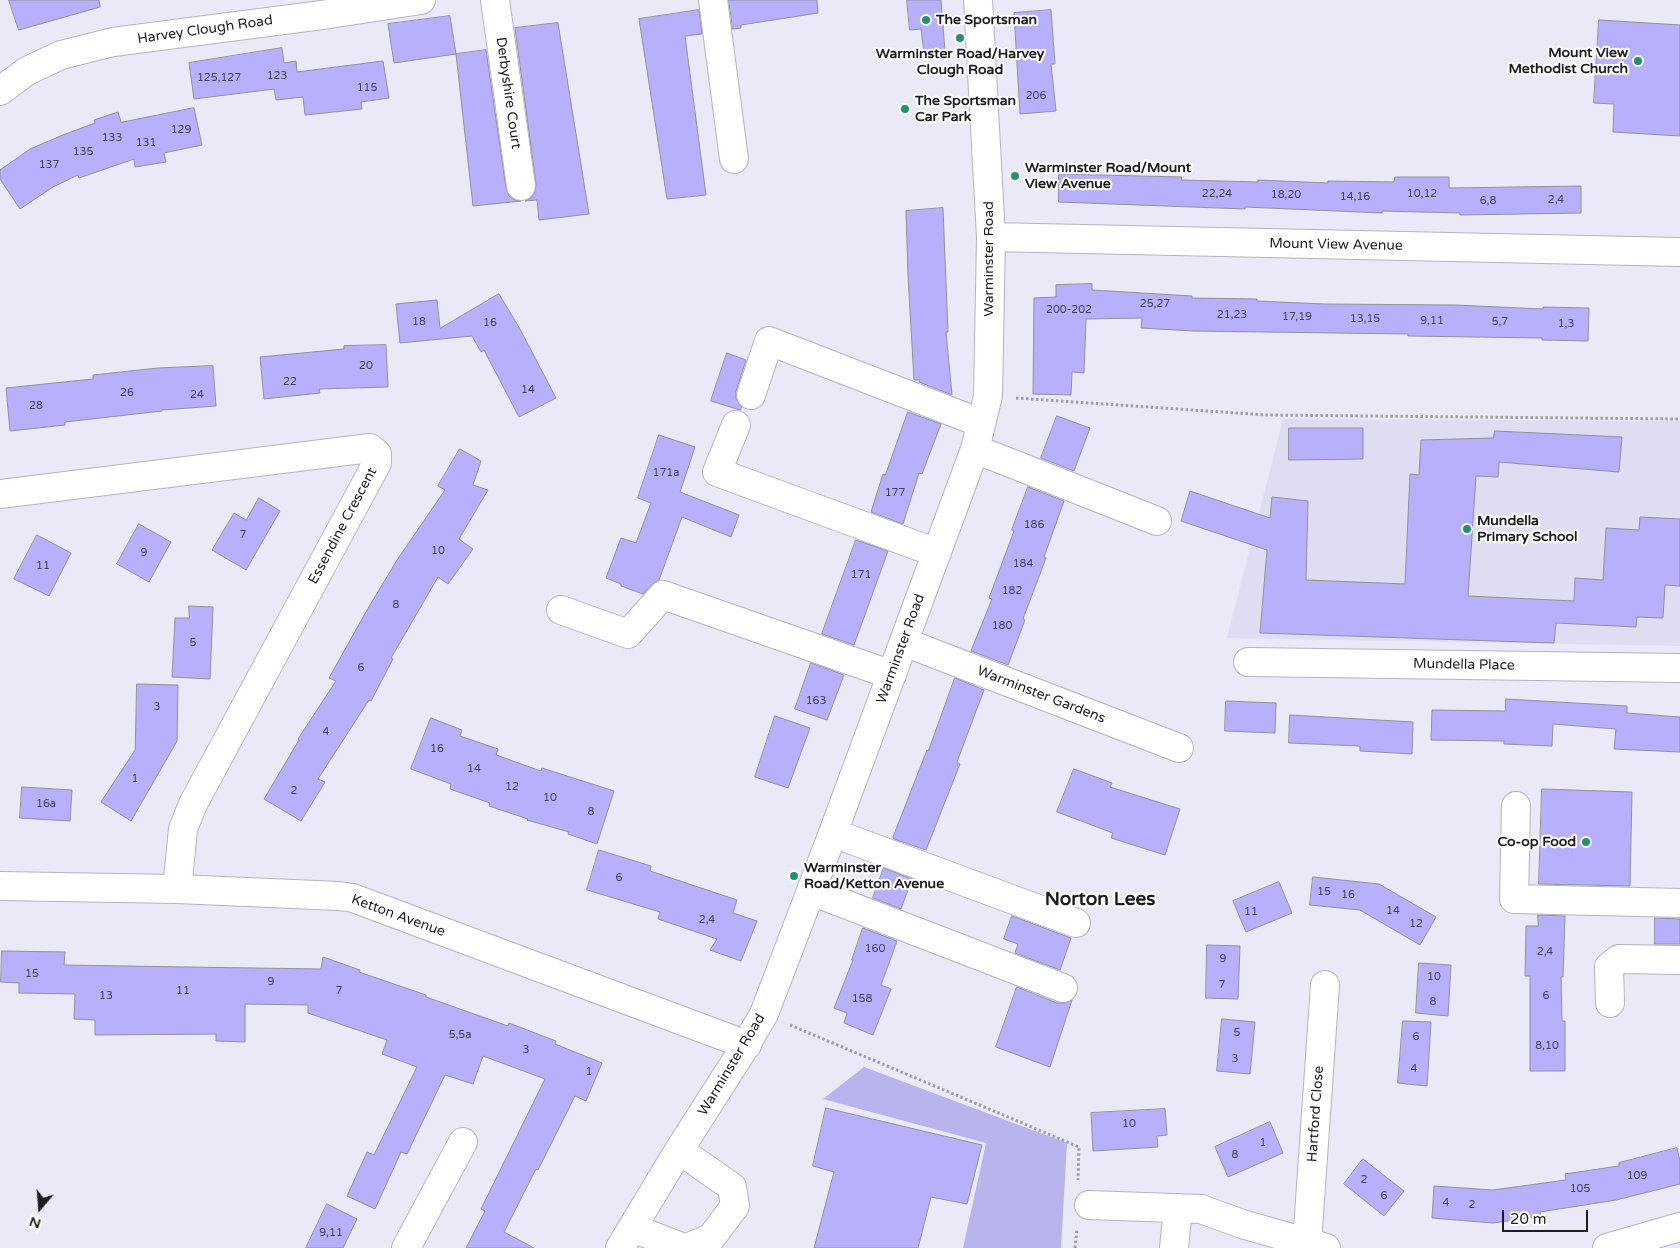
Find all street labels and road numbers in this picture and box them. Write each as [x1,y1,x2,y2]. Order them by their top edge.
street label: Harvey Clough Road [136,12,274,48]
street label: Derbyshire Court [492,36,524,150]
street label: Warminster Road [981,201,997,317]
street label: Mount View Avenue [1269,235,1403,255]
street label: Essendine Crescent [305,465,381,587]
street label: Warminster Road [873,592,929,706]
street label: Mundella Place [1413,656,1515,674]
street label: Warminster Gardens [974,663,1108,727]
street label: Ketton Avenue [349,891,447,941]
street label: Warminster Road [695,1011,769,1119]
street label: Hartford Close [1304,1065,1328,1163]

